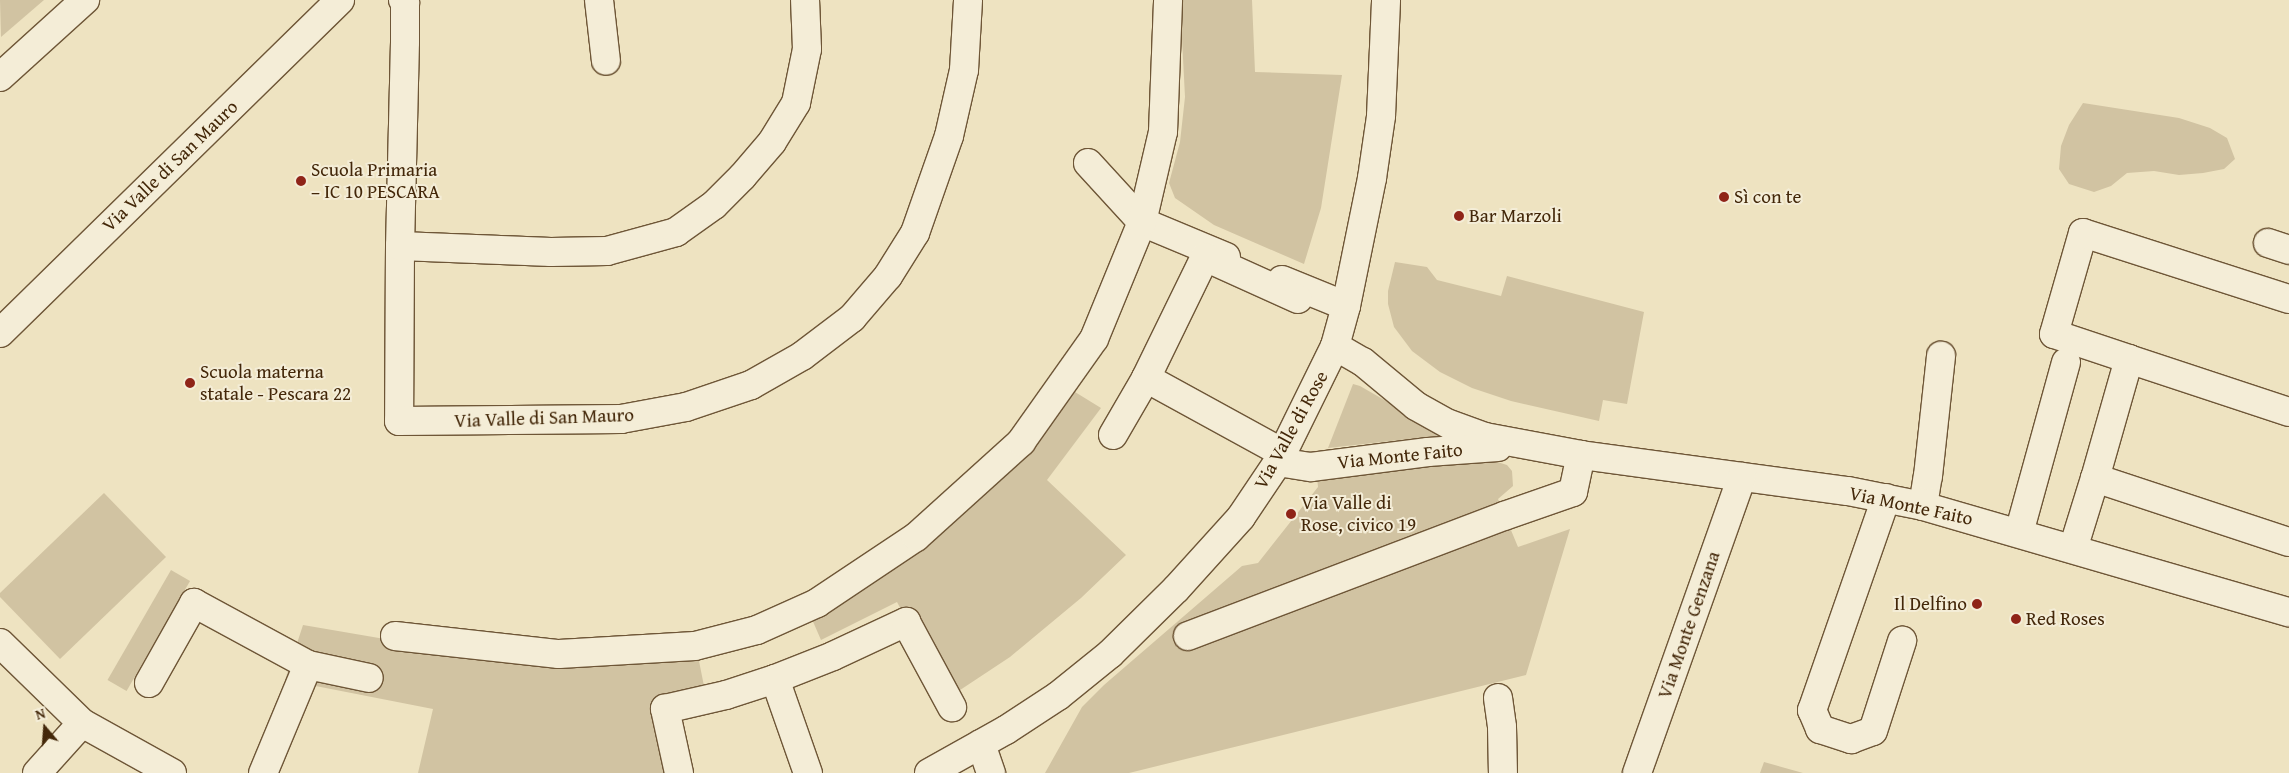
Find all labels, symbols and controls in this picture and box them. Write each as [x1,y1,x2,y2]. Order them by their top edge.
street label: Via Valle di San Mauro [97,95,243,237]
place label: Scuola Primaria – IC 10 PESCARA [311,159,440,203]
marker: Scuola Primaria – IC 10 PESCARA [295,175,307,187]
place label: Sì con te [1734,186,1801,208]
marker: Sì con te [1718,191,1730,203]
place label: Bar Marzoli [1469,205,1562,227]
marker: Bar Marzoli [1453,210,1465,222]
place label: Scuola materna statale - Pescara 22 [200,361,351,405]
street label: Via Valle di Rose [1249,367,1333,493]
marker: Scuola materna statale - Pescara 22 [184,377,196,389]
street label: Via Valle di San Mauro [454,403,634,433]
street label: Via Monte Faito [1336,438,1464,474]
street label: Via Monte Faito [1847,482,1975,530]
place label: Via Valle di Rose, civico 19 [1301,492,1416,536]
marker: Via Valle di Rose, civico 19 [1285,508,1297,520]
street label: Via Monte Genzana [1653,548,1725,702]
place label: Il Delfino [1894,593,1967,615]
marker: Il Delfino [1971,598,1983,610]
place label: Red Roses [2026,608,2105,630]
marker: Red Roses [2010,613,2022,625]
north arrow [20,703,70,753]
text: N [33,703,48,725]

